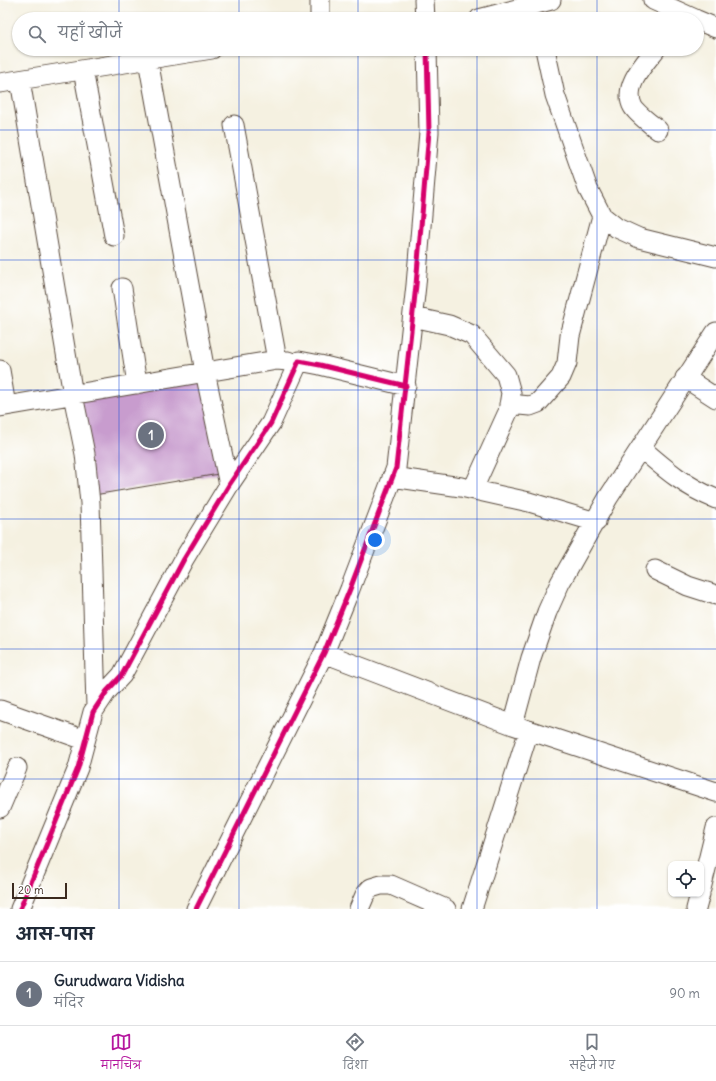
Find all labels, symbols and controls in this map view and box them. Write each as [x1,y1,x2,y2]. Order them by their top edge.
search box [12,12,704,56]
icon: search [26,23,48,45]
text: यहाँ खोजें [58,23,122,42]
pin: 1 [138,420,164,450]
your location [365,530,385,550]
map controls [668,861,704,897]
button: locate [668,861,704,897]
scale bar [12,881,67,900]
text: 20 m [18,883,44,897]
text: आस-पास [16,923,94,945]
text: Gurudwara Vidisha [54,971,185,990]
text: 1 [26,985,32,1002]
text: 90 m [669,985,700,1002]
text: मंदिर [54,994,84,1011]
tab: मानचित्र [101,1031,141,1077]
tab: दिशा [343,1031,368,1077]
tab: सहेजे गए [570,1031,615,1077]

